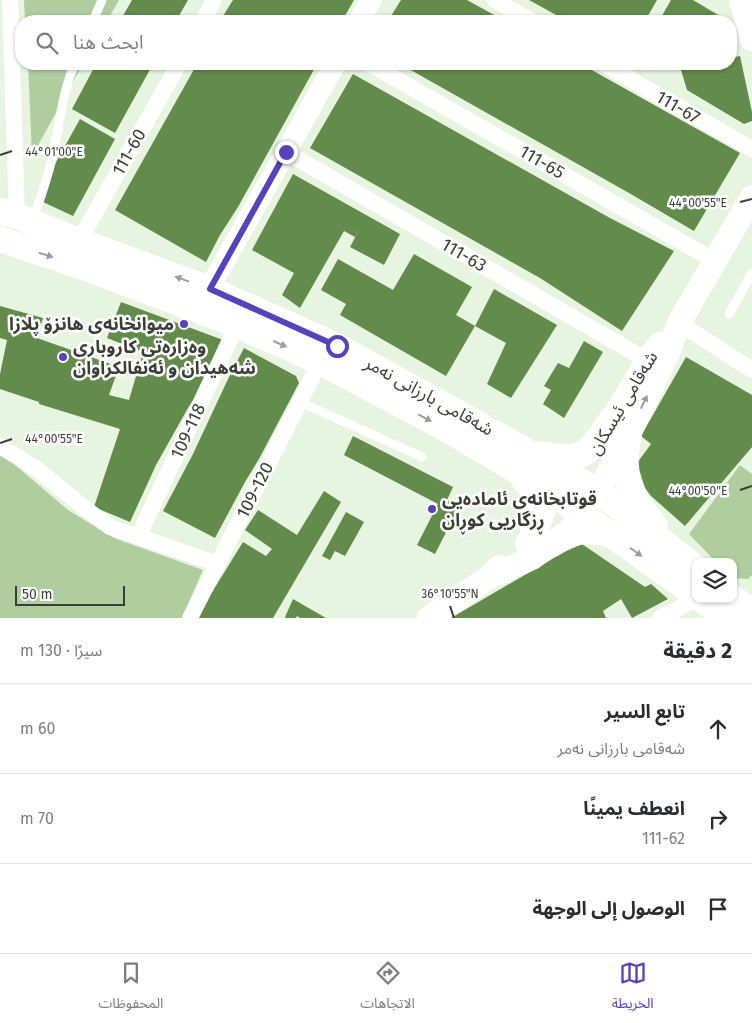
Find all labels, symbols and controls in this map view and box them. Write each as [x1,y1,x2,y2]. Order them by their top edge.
search box [15,15,737,70]
icon: search [33,29,61,57]
text: ابحث هنا [73,31,144,54]
street label: 111-67 [652,86,704,128]
street label: 111-60 [107,125,151,179]
street label: 111-65 [515,140,569,184]
route end [275,141,298,164]
text: 44°01'00"E [25,145,83,159]
text: 44°00'55"E [669,196,727,210]
street label: 111-63 [437,233,491,277]
one-way arrow [39,252,54,259]
one-way arrow [174,275,189,283]
place label: میوانخانەی هانزۆ پلازا [9,313,174,336]
marker: میوانخانەی هانزۆ پلازا [178,318,190,330]
route start [326,335,349,358]
place label: وەزارەتی کاروباری شەهیدان و ئەنفالکراوان [73,336,256,379]
one-way arrow [273,340,287,348]
street label: شەقامی ئیسکان [583,347,663,459]
marker: وەزارەتی کاروباری شەهیدان و ئەنفالکراوان [57,351,69,363]
street label: شەقامی بارزانی نەمر [360,351,497,440]
one-way arrow [641,395,649,409]
street label: 109-118 [166,400,210,462]
one-way arrow [418,413,431,422]
text: 44°00'55"E [25,432,83,446]
street label: 109-120 [232,458,278,522]
text: 44°00'50"E [669,484,727,498]
place label: قوتابخانەی ئامادەیی ڕزگاریی کوڕان [442,488,597,535]
marker: قوتابخانەی ئامادەیی ڕزگاریی کوڕان [426,503,438,515]
one-way arrow [629,547,643,557]
map controls [692,558,737,603]
button: layers [692,558,737,603]
scale bar [15,583,125,606]
text: 50 m [22,586,53,603]
text: 36°10'55"N [421,587,479,601]
text: 2 دقيقة [663,638,732,664]
text: سيرًا · 130 m [20,641,102,660]
text: تابع السير [604,700,685,723]
icon: ahead [704,715,732,743]
text: 60 m [20,719,55,738]
text: شەقامی بارزانی نەمر [557,739,685,758]
text: انعطف يمينًا [583,797,685,820]
icon: right [704,805,732,833]
text: 70 m [20,809,54,828]
text: 111-62 [642,829,685,848]
icon: arrive [704,895,732,923]
text: الوصول إلى الوجهة [533,897,685,920]
tab: المحفوظات [98,959,163,1018]
tab: الاتجاهات [360,959,415,1018]
tab: الخريطة [612,959,654,1018]

